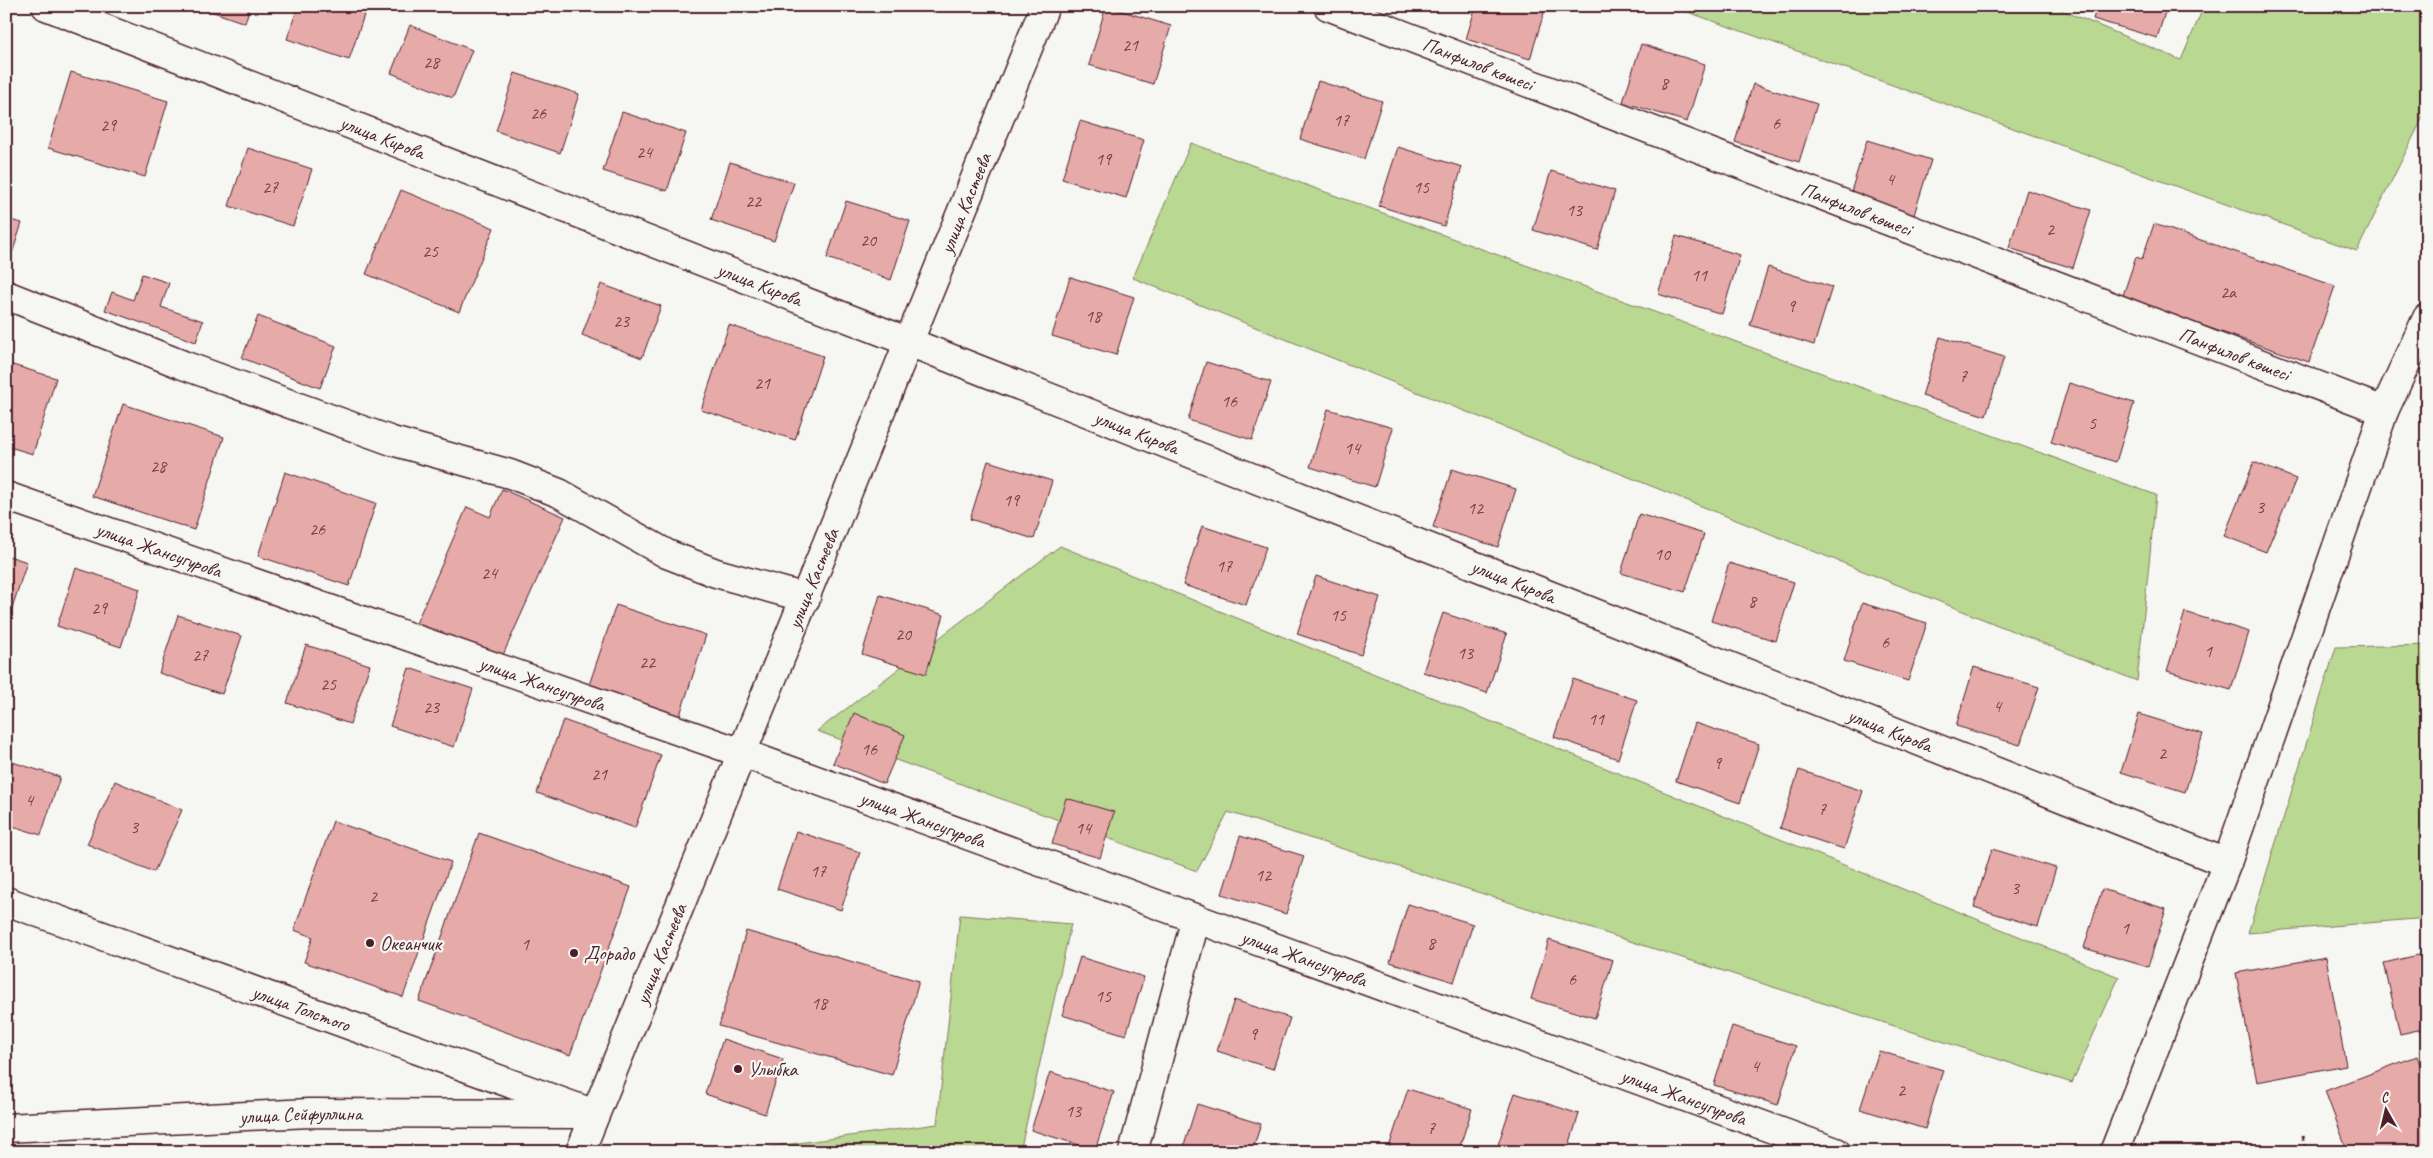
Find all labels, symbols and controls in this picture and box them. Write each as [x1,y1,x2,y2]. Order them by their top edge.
street label: Панфилов көшесі [1419,32,1539,98]
house number: 21 [1122,34,1139,56]
house number: 28 [423,51,441,73]
house number: 8 [1660,72,1670,94]
house number: 26 [530,102,547,124]
street label: улица Кирова [336,109,430,166]
house number: 17 [1333,109,1350,131]
house number: 6 [1772,112,1781,134]
house number: 29 [100,114,118,136]
house number: 24 [636,141,654,163]
street label: улица Кастеева [934,148,998,258]
house number: 19 [1095,148,1113,170]
house number: 4 [1886,168,1896,190]
house number: 27 [262,176,279,198]
house number: 15 [1413,176,1430,198]
street label: Панфилов көшесі [1797,177,1917,243]
house number: 22 [745,190,763,212]
house number: 13 [1566,199,1584,221]
house number: 2 [2046,218,2056,240]
house number: 20 [860,229,878,251]
house number: 25 [422,240,439,262]
street label: улица Кирова [713,256,807,313]
house number: 11 [1691,264,1708,286]
house number: 2а [2220,281,2237,303]
house number: 9 [1787,295,1797,317]
house number: 18 [1085,305,1103,327]
house number: 23 [613,310,631,332]
street label: Панфилов көшесі [2175,322,2296,388]
house number: 7 [1959,365,1968,387]
house number: 21 [754,372,771,394]
house number: 16 [1221,390,1238,412]
street label: улица Кирова [1090,404,1184,461]
house number: 5 [2088,412,2097,434]
house number: 14 [1344,437,1362,459]
house number: 28 [150,455,168,477]
house number: 19 [1003,489,1021,511]
house number: 3 [2256,496,2266,518]
house number: 12 [1467,497,1485,519]
street label: улица Жансугурова [92,516,227,584]
house number: 26 [309,518,326,540]
street label: улица Кастеева [781,523,845,634]
house number: 10 [1654,543,1672,565]
street label: улица Кирова [1467,553,1561,610]
house number: 17 [1216,555,1233,577]
house number: 24 [481,562,499,584]
house number: 8 [1748,590,1758,612]
house number: 29 [91,597,109,619]
house number: 15 [1330,604,1347,626]
house number: 20 [895,623,913,645]
house number: 6 [1881,631,1890,653]
house number: 1 [2204,640,2213,662]
house number: 13 [1457,642,1475,664]
house number: 27 [192,644,209,666]
street label: улица Жансугурова [475,650,610,718]
house number: 22 [639,651,657,673]
house number: 25 [320,673,337,695]
house number: 4 [1993,695,2003,717]
house number: 23 [423,696,441,718]
street label: улица Кирова [1843,702,1937,759]
house number: 11 [1588,708,1605,730]
house number: 16 [861,738,878,760]
house number: 2 [2158,742,2168,764]
house number: 9 [1713,752,1723,774]
house number: 21 [591,763,608,785]
street label: улица Жансугурова [856,785,990,854]
house number: 4 [25,789,35,811]
house number: 7 [1818,798,1827,820]
house number: 3 [130,816,140,838]
house number: 14 [1075,817,1093,839]
house number: 17 [810,860,827,882]
house number: 12 [1255,864,1273,886]
house number: 3 [2011,877,2021,899]
house number: 2 [369,885,379,907]
street label: улица Кастеева [629,899,693,1009]
house number: 1 [2121,917,2130,939]
street label: улица Жансугурова [1237,924,1372,993]
place label: Океанчик [380,931,442,956]
house number: 8 [1427,932,1437,954]
house number: 1 [521,933,530,955]
marker: Океанчик [364,937,376,949]
place label: Дорадо [584,941,635,966]
marker: Дорадо [568,947,580,959]
house number: 6 [1568,968,1577,990]
street label: улица Толстого [248,979,354,1038]
house number: 15 [1095,985,1112,1007]
house number: 18 [811,992,829,1014]
house number: 9 [1249,1023,1259,1045]
house number: 4 [1751,1055,1761,1077]
place label: Улыбка [748,1057,799,1082]
street label: улица Жансугурова [1617,1062,1751,1132]
marker: Улыбка [732,1063,744,1075]
house number: 2 [1897,1079,1907,1101]
north arrow [2360,1086,2410,1136]
text: С [2380,1088,2391,1107]
house number: 13 [1065,1100,1083,1122]
street label: улица Сейфуллина [238,1101,364,1129]
house number: 7 [1427,1117,1436,1139]

